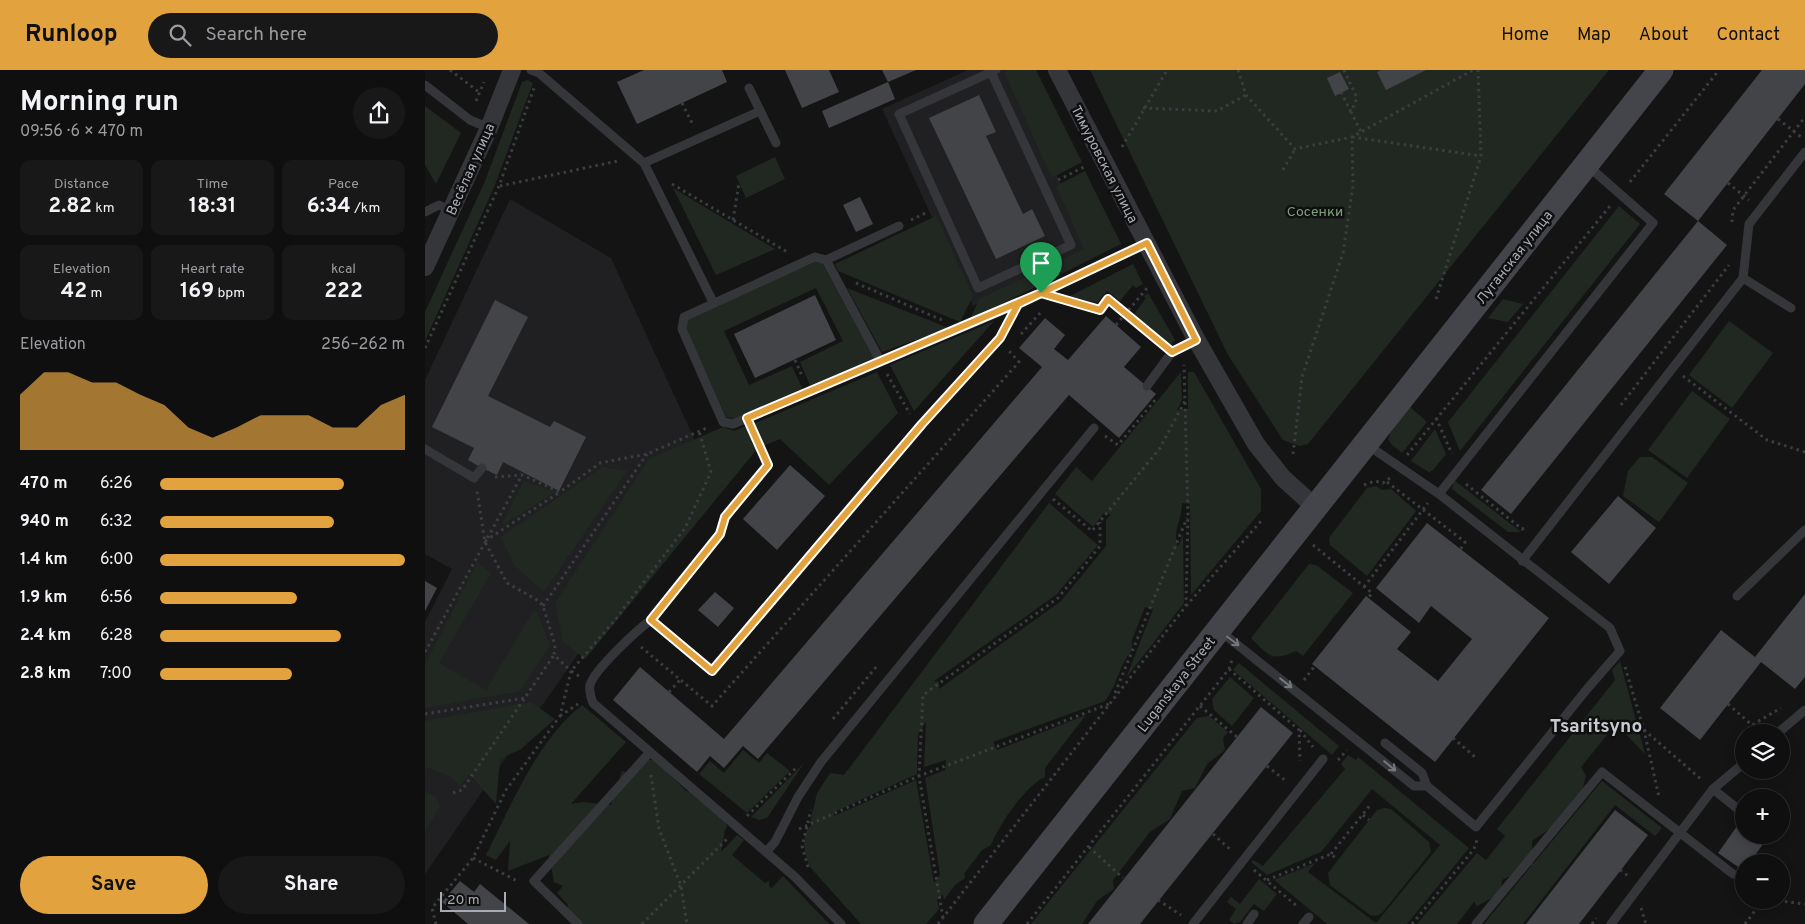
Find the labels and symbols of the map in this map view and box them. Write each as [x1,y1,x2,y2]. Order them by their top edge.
street label: Тимуровская улица [1067,103,1141,226]
street label: Весёлая улица [443,121,499,218]
park label: Сосенки [1287,204,1343,221]
street label: Луганская улица [1473,208,1557,308]
pin [1020,242,1062,293]
street label: Luganskaya Street [1135,634,1220,736]
one-way arrow [1226,636,1240,646]
one-way arrow [1279,677,1292,688]
district label: Tsaritsyno [1550,715,1642,739]
one-way arrow [1383,760,1396,771]
scale bar [440,889,506,912]

